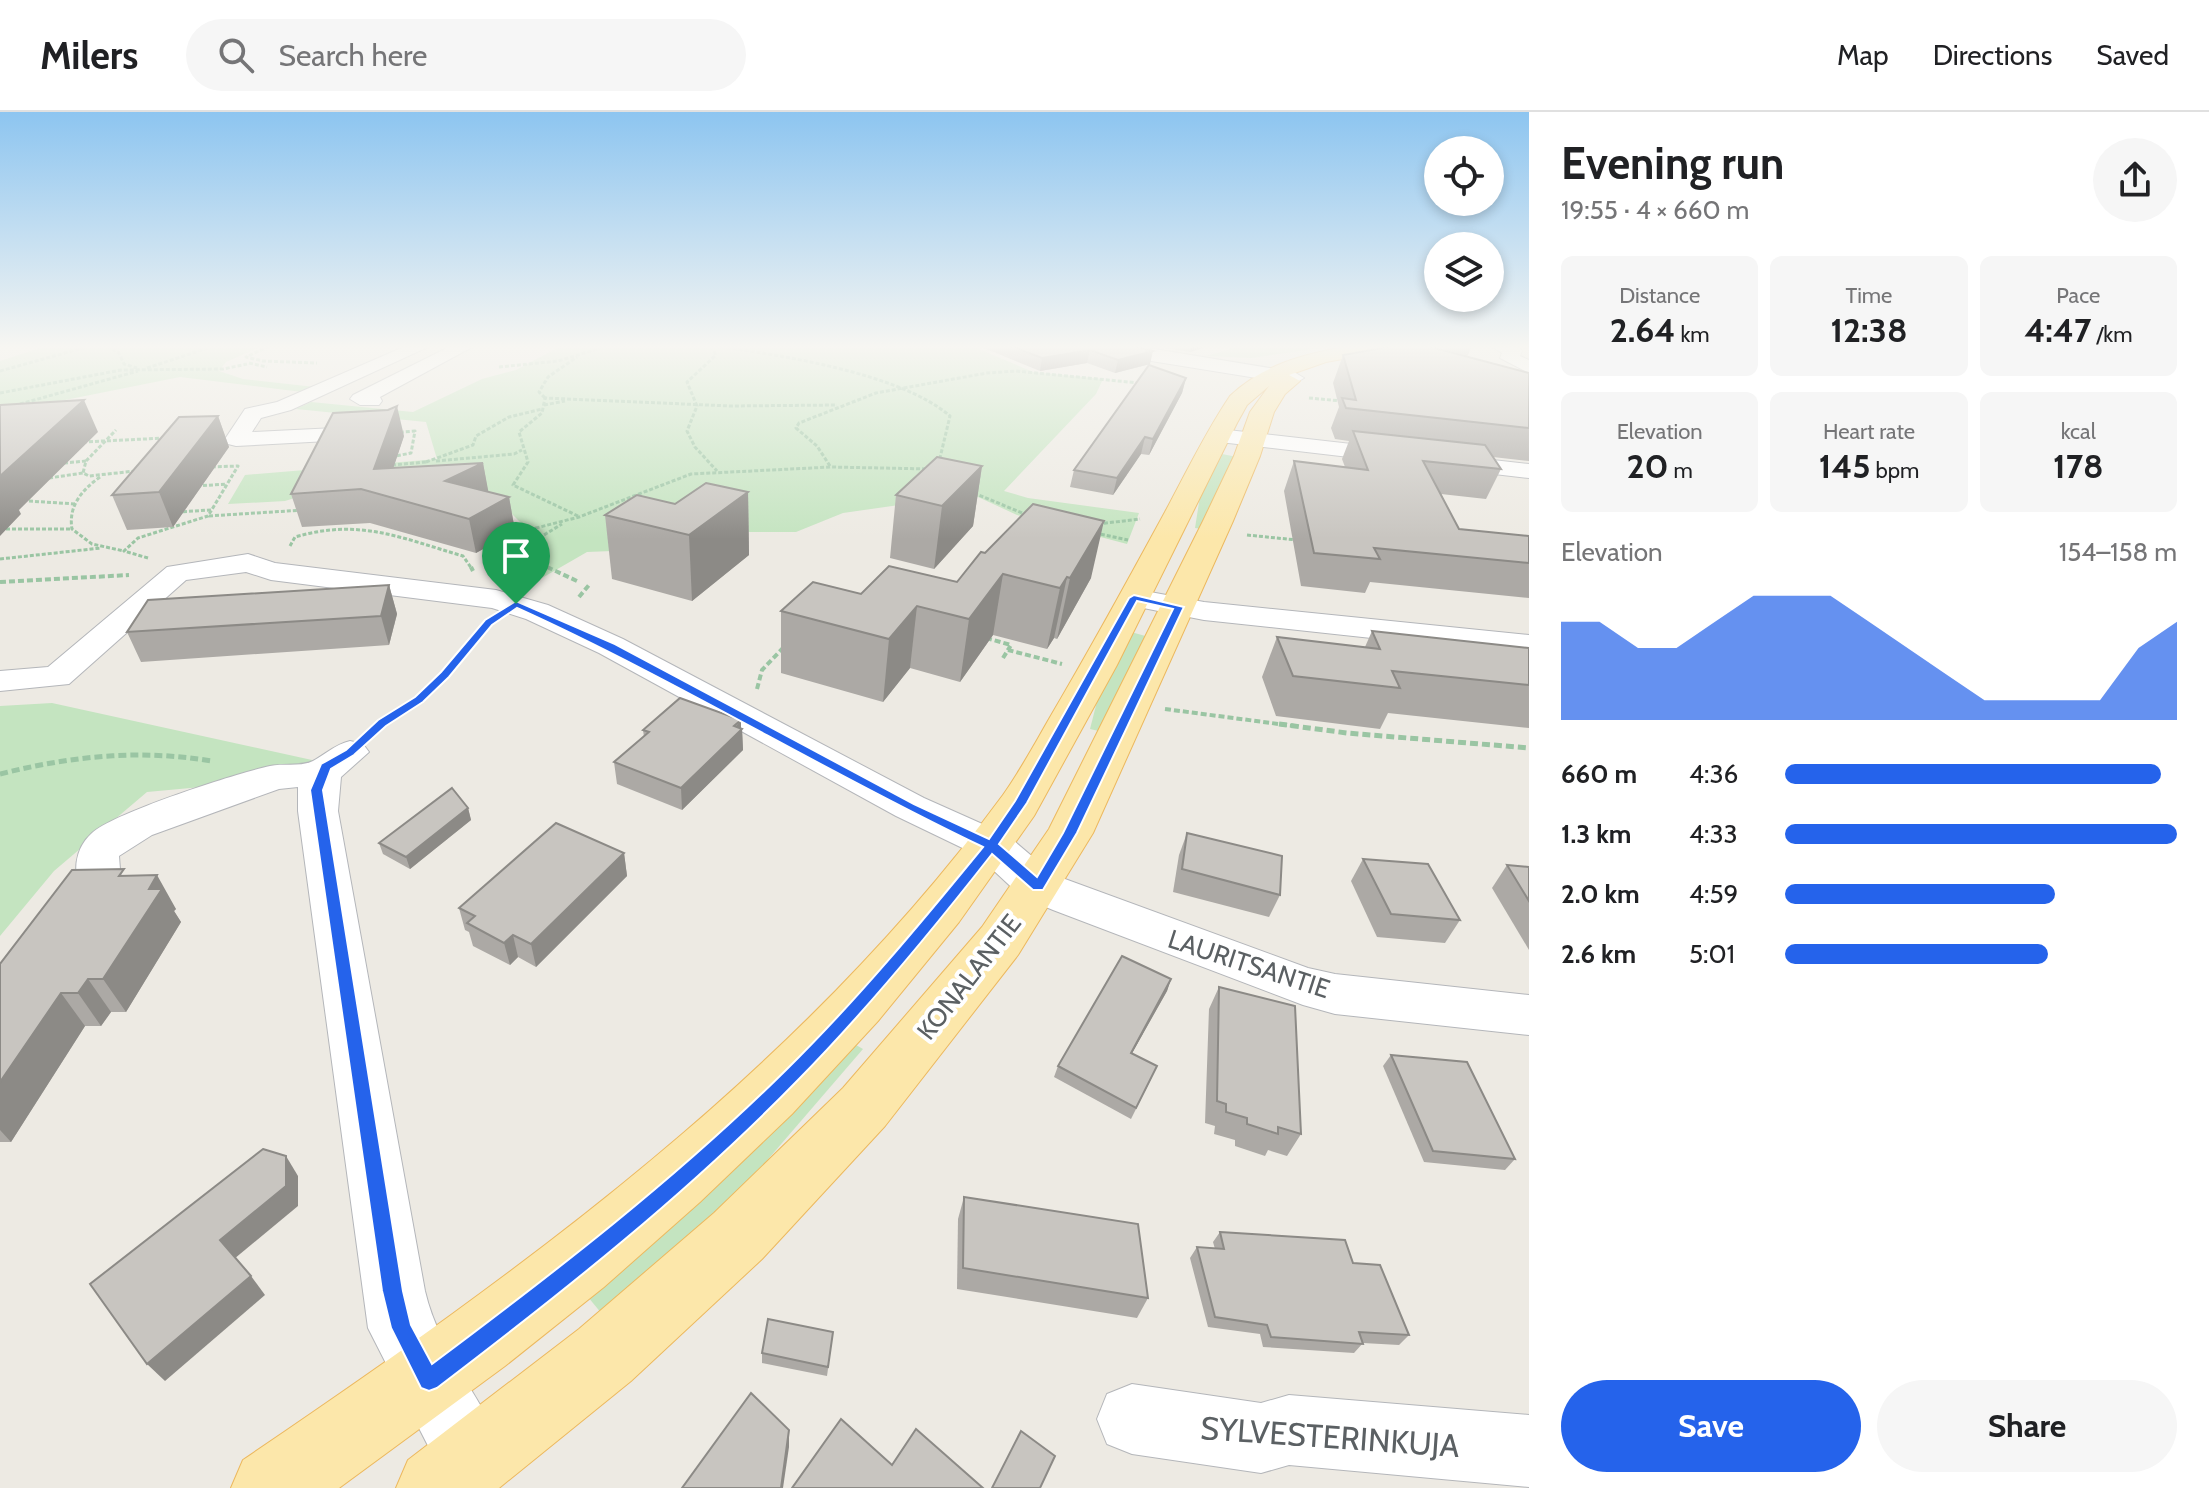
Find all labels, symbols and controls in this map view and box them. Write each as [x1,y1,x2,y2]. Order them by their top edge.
search box [186,19,746,91]
text: Milers [40,32,138,79]
icon: search [214,33,258,77]
text: Search here [278,37,427,74]
text: Map [1837,38,1889,72]
text: Directions [1933,38,2052,72]
text: Saved [2096,38,2169,72]
map controls [1424,136,1504,312]
button: locate [1424,136,1504,216]
text: Evening run [1561,137,1784,190]
button: share [2093,138,2177,222]
text: 19:55 · 4 × 660 m [1561,194,1749,226]
button: layers [1424,232,1504,312]
text: Distance [1619,282,1700,309]
text: Time [1846,282,1892,309]
text: Pace [2056,282,2100,309]
text: 2.64 [1610,309,1675,351]
text: 12:38 [1831,309,1907,351]
text: 4:47 [2024,309,2091,351]
text: km [1675,321,1710,348]
text: /km [2091,321,2132,348]
text: Elevation [1617,418,1703,445]
text: Heart rate [1823,418,1915,445]
text: kcal [2061,418,2096,445]
text: 20 [1627,445,1669,487]
text: 145 [1819,445,1871,487]
text: 178 [2053,445,2104,487]
text: m [1669,457,1693,484]
text: bpm [1871,457,1919,484]
pin [482,522,550,604]
icon: arrive [494,534,538,578]
text: Elevation [1561,536,1663,568]
text: 154–158 m [2059,536,2177,568]
text: 660 m [1561,758,1637,790]
text: 4:36 [1689,758,1738,790]
text: 1.3 km [1561,818,1631,850]
text: 4:33 [1689,818,1738,850]
text: 2.0 km [1561,878,1640,910]
text: 4:59 [1689,878,1738,910]
street label: KONALANTIE [910,908,1028,1046]
street label: LAURITSANTIE [1164,923,1334,1005]
text: 2.6 km [1561,938,1636,970]
text: 5:01 [1689,938,1735,970]
button: Save [1561,1380,1861,1472]
button: Share [1877,1380,2177,1472]
street label: SYLVESTERINKUJA [1199,1408,1461,1465]

